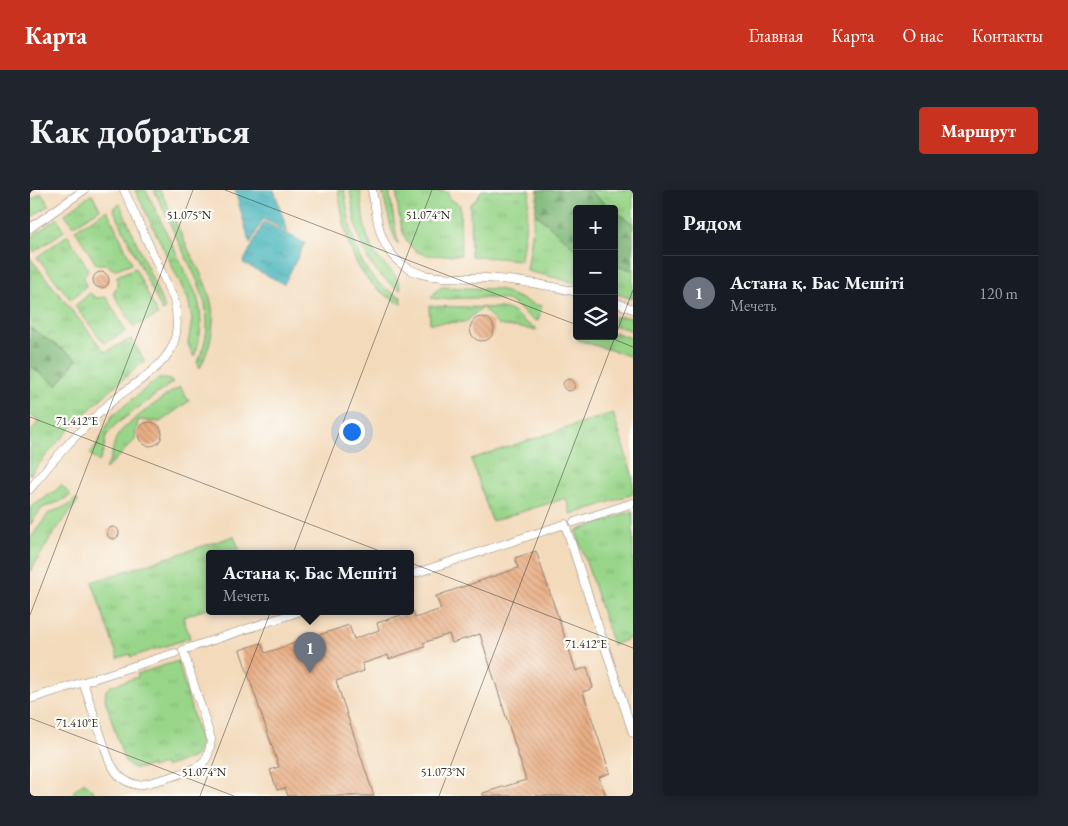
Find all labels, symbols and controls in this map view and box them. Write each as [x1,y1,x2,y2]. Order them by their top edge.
text: Карта [25,20,87,51]
text: Главная [749,24,803,47]
text: Карта [831,24,874,47]
text: О нас [902,24,944,47]
text: Контакты [972,24,1043,47]
button: Маршрут [919,107,1038,154]
text: Как добраться [30,108,250,153]
map controls [573,205,618,340]
button: + [573,205,618,250]
text: 51.075°N [167,207,212,223]
text: 51.074°N [406,207,451,223]
text: Рядом [683,209,742,236]
button: − [573,250,618,295]
text: Астана қ. Бас Мешіті [730,270,904,295]
text: 1 [695,283,703,304]
text: 120 m [979,283,1018,304]
button: layers [573,295,618,340]
text: Мечеть [730,295,777,316]
text: 71.412°E [56,413,98,429]
your location [339,419,365,445]
popup [206,550,414,615]
text: Астана қ. Бас Мешіті [223,560,397,585]
text: Мечеть [223,585,270,606]
pin: 1 [294,632,326,673]
text: 71.412°E [565,636,607,652]
text: 71.410°E [56,715,98,731]
text: 51.074°N [182,764,227,780]
text: 51.073°N [421,764,466,780]

